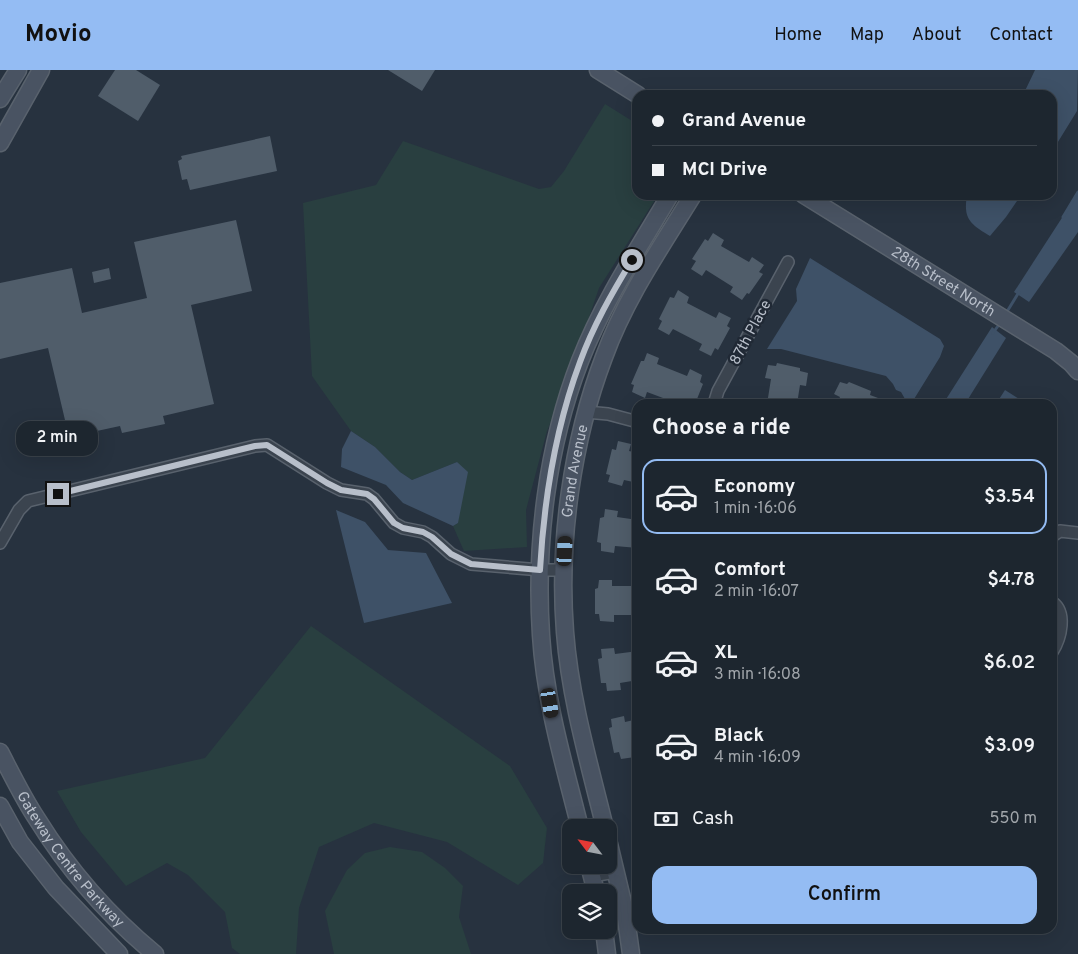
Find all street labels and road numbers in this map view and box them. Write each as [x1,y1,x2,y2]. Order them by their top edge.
street label: 28th Street North [887,243,998,322]
street label: 87th Place [726,297,776,368]
street label: Grand Avenue [559,423,594,519]
street label: Gateway Centre Parkway [11,788,128,932]

